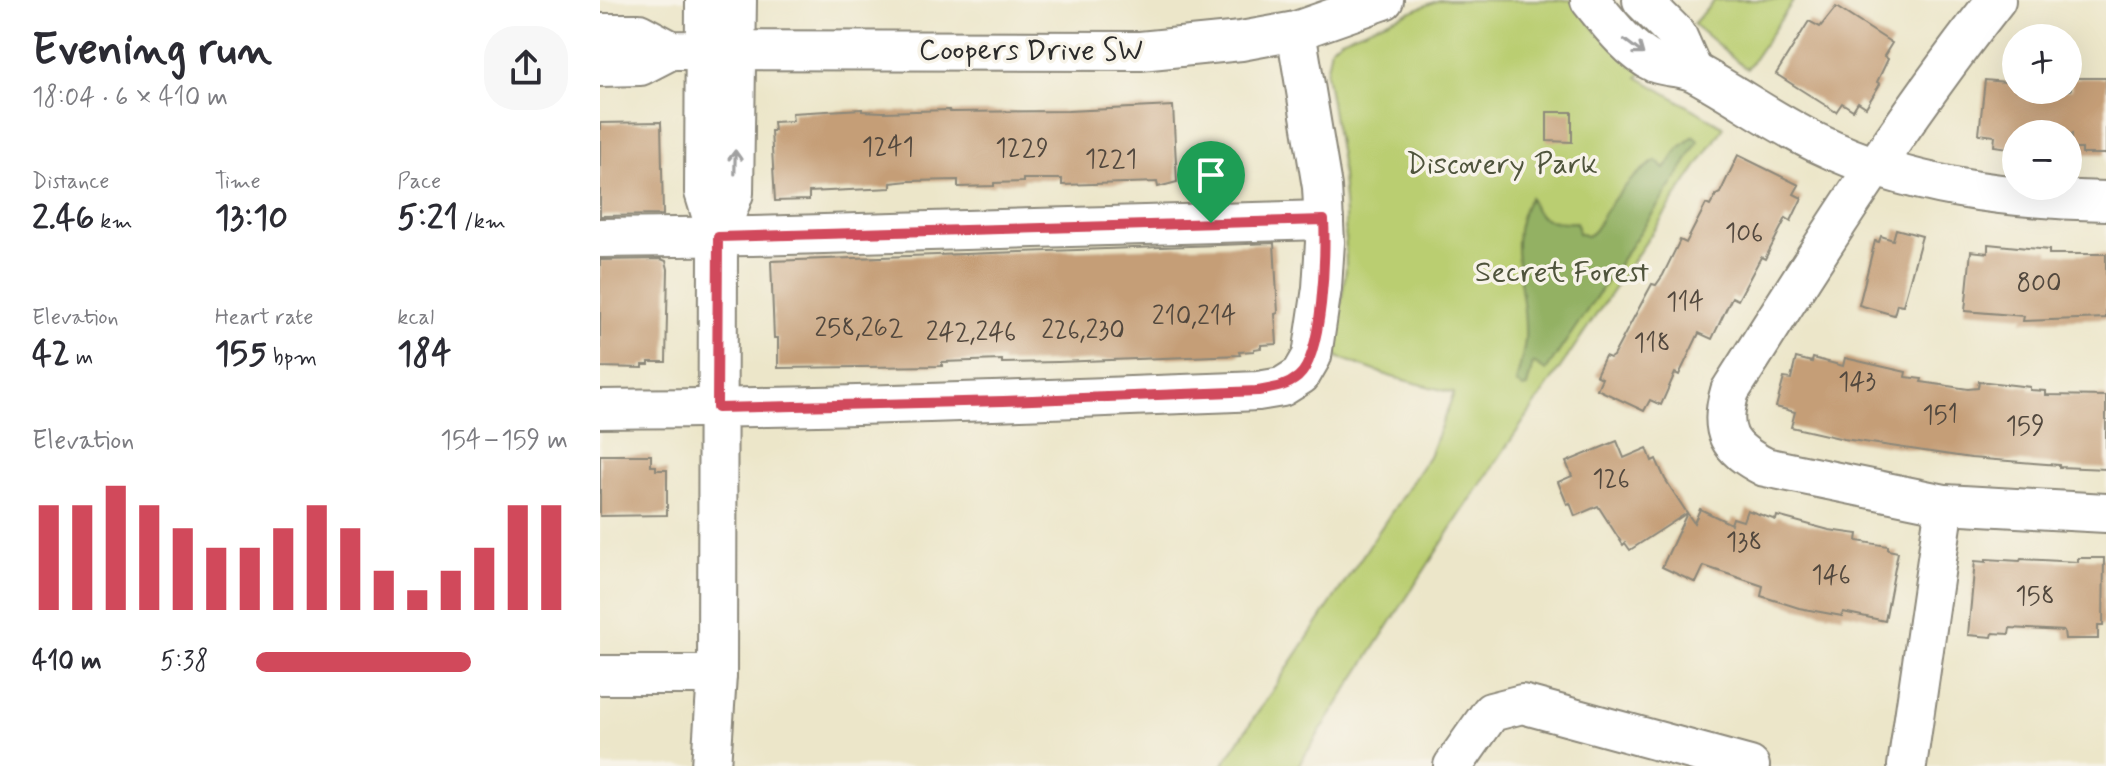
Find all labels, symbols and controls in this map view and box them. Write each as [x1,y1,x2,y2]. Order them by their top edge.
text: Evening run [32,22,272,80]
map controls [2002,24,2082,200]
button: + [2002,24,2082,104]
button: share [484,26,568,110]
street label: Coopers Drive SW [919,31,1143,70]
one-way arrow [1623,38,1644,55]
text: 18:04 · 6 × 410 m [32,81,228,115]
button: − [2002,120,2082,200]
house number: 1241 [862,131,914,165]
house number: 1229 [995,132,1049,166]
pin [1177,141,1245,223]
house number: 1221 [1085,143,1137,177]
park label: Discovery Park [1406,145,1598,184]
one-way arrow [727,149,742,176]
icon: arrive [1189,153,1233,197]
text: Distance [32,168,109,196]
text: Time [215,168,261,196]
text: Pace [397,168,441,196]
text: 2.46 [32,196,94,241]
text: 13:10 [215,196,288,241]
text: 5:21 [397,196,458,241]
text: km [94,208,132,236]
text: /km [458,208,506,236]
house number: 106 [1725,217,1763,251]
park label: Secret Forest [1475,253,1650,292]
house number: 800 [2016,267,2062,301]
house number: 114 [1666,286,1704,320]
house number: 210,214 [1152,300,1236,334]
text: Elevation [32,304,119,332]
text: Heart rate [215,304,313,332]
text: kcal [397,304,434,332]
house number: 258,262 [815,312,903,346]
house number: 226,230 [1041,314,1125,348]
house number: 242,246 [926,316,1016,350]
house number: 118 [1634,327,1670,361]
text: 42 [32,332,70,377]
text: 155 [215,332,267,377]
text: 184 [397,332,451,377]
text: m [70,344,93,372]
text: bpm [267,344,317,372]
house number: 143 [1838,366,1876,400]
house number: 151 [1922,399,1958,433]
house number: 159 [2005,410,2045,444]
text: Elevation [32,424,134,458]
text: 154–159 m [440,424,568,458]
house number: 126 [1592,463,1630,497]
house number: 138 [1726,526,1762,560]
house number: 146 [1811,559,1851,593]
house number: 158 [2015,580,2055,614]
text: 410 m [32,645,102,679]
text: 5:38 [160,645,209,679]

